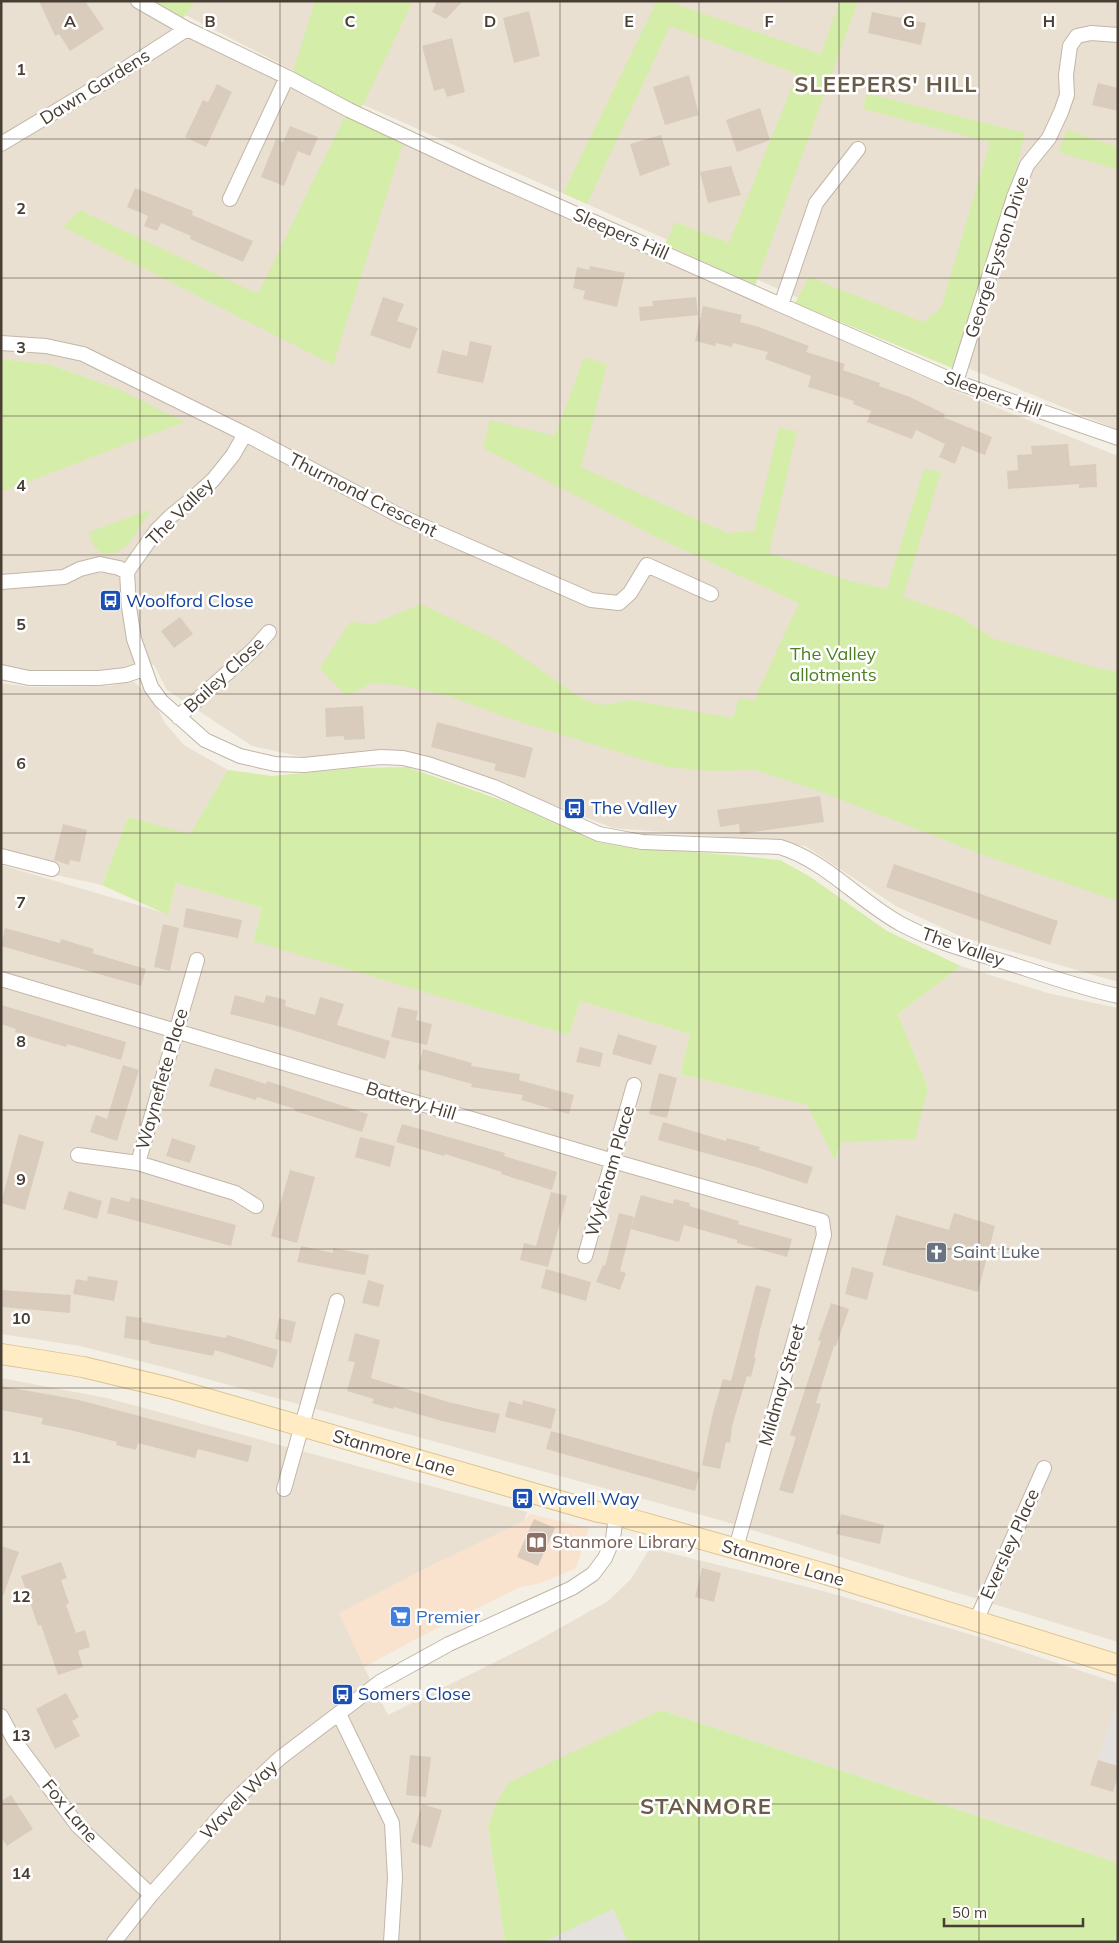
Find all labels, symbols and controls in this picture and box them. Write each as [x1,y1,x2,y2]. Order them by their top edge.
text: A [64,11,76,31]
text: B [204,11,216,31]
text: C [345,11,356,31]
text: D [484,11,496,31]
text: E [624,11,634,31]
text: F [764,11,774,31]
text: G [903,11,915,31]
text: H [1043,11,1055,31]
street label: Dawn Gardens [35,44,154,130]
text: 1 [16,59,26,79]
district label: SLEEPERS' HILL [794,70,978,98]
street label: George Eyston Drive [959,173,1034,341]
text: 2 [16,198,26,218]
street label: Sleepers Hill [570,202,673,265]
text: 3 [16,337,26,357]
street label: Sleepers Hill [941,365,1045,422]
street label: Thurmond Crescent [285,447,441,542]
street label: The Valley [141,473,219,550]
text: 4 [16,475,26,495]
bus stop icon: Woolford Close [98,589,122,613]
place label: Woolford Close [126,589,253,612]
text: 5 [16,614,26,634]
street label: Bailey Close [179,632,268,718]
park label: The Valley allotments [789,642,877,686]
text: 6 [16,753,26,773]
bus stop icon: The Valley [563,796,587,820]
place label: The Valley [591,796,677,819]
text: 7 [16,892,26,912]
street label: The Valley [919,922,1008,972]
street label: Wayneflete Place [130,1006,193,1152]
text: 8 [16,1031,26,1051]
street label: Battery Hill [363,1076,459,1125]
street label: Wykeham Place [580,1103,639,1239]
text: 9 [16,1169,26,1189]
church icon: Saint Luke [925,1240,949,1264]
place label: Saint Luke [953,1240,1040,1263]
text: 10 [11,1308,31,1328]
street label: Mildmay Street [753,1321,810,1448]
street label: Stanmore Lane [330,1424,458,1481]
text: 11 [11,1447,31,1467]
street label: Eversley Place [975,1485,1044,1603]
bus stop icon: Wavell Way [510,1487,534,1511]
place label: Wavell Way [538,1487,640,1510]
library icon: Stanmore Library [524,1530,548,1554]
place label: Stanmore Library [552,1530,697,1553]
street label: Stanmore Lane [719,1534,847,1591]
text: 12 [11,1586,31,1606]
supermarket icon: Premier [388,1605,412,1629]
place label: Premier [416,1605,481,1628]
bus stop icon: Somers Close [330,1682,354,1706]
place label: Somers Close [358,1682,471,1705]
text: 13 [11,1725,31,1745]
street label: Wavell Way [195,1755,282,1844]
street label: Fox Lane [37,1775,103,1847]
district label: STANMORE [640,1792,772,1820]
text: 14 [11,1863,31,1883]
scale bar [944,1896,1083,1928]
text: 50 m [952,1903,987,1922]

